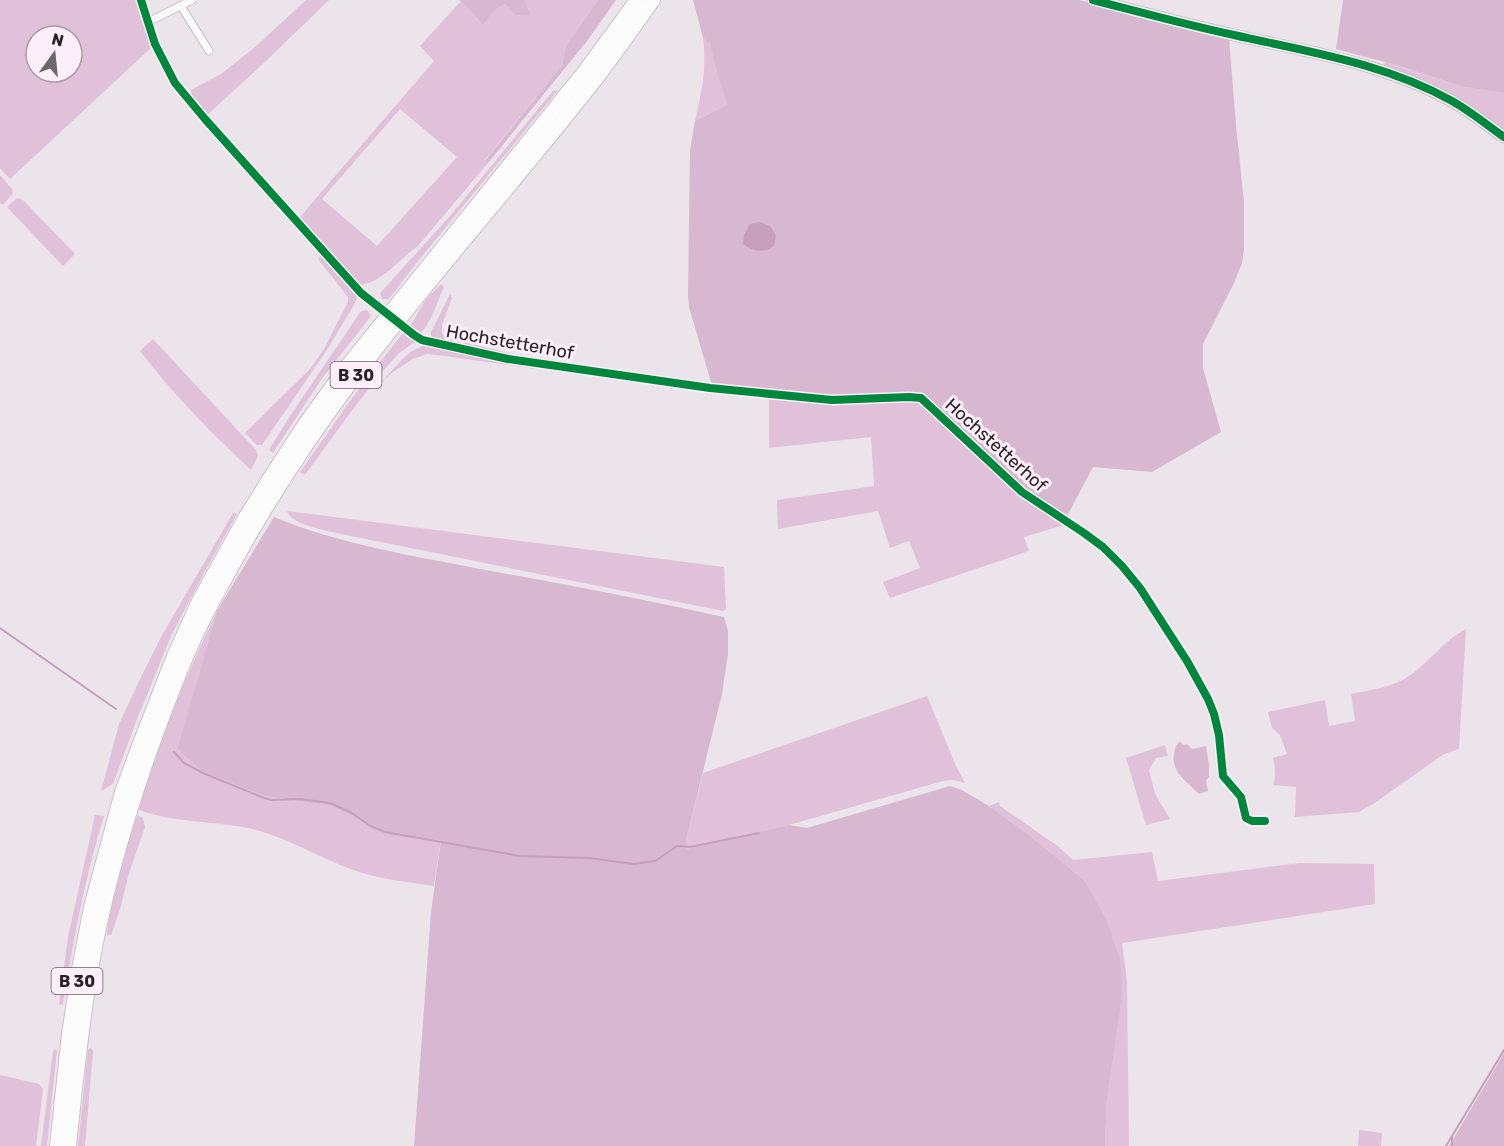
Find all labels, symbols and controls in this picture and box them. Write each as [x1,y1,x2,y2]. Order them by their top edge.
north arrow [24,24,84,84]
text: N [50,29,66,51]
street label: Hochstetterhof [444,320,576,364]
road number: B 30 [330,362,382,388]
street label: Hochstetterhof [941,394,1051,497]
road number: B 30 [52,968,103,994]

